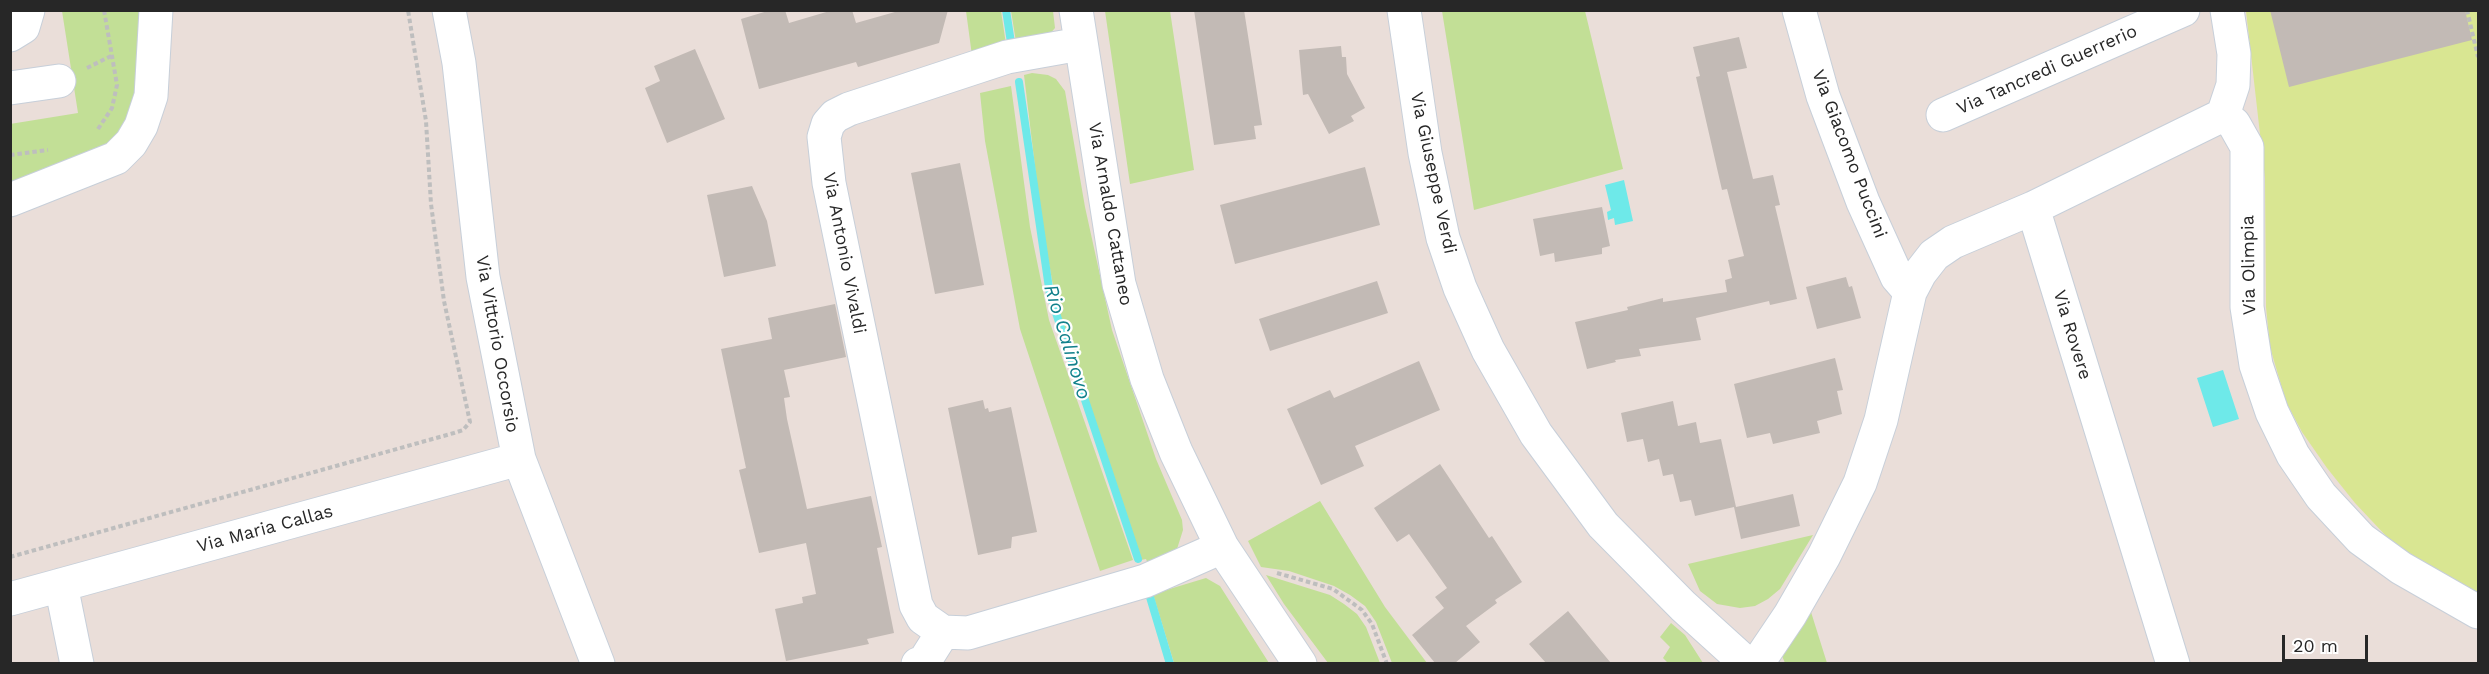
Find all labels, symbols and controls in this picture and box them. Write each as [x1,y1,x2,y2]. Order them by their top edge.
street label: Via Tancredi Guerrerio [1953,20,2141,120]
street label: Via Giacomo Puccini [1807,67,1891,241]
street label: Via Giuseppe Verdi [1405,90,1461,256]
street label: Via Arnaldo Cattaneo [1083,121,1137,307]
street label: Via Antonio Vivaldi [818,170,870,336]
street label: Via Olimpia [2237,215,2261,315]
street label: Via Vittorio Occorsio [471,254,523,434]
water label: Rio Calinovo [1038,282,1096,402]
street label: Via Rovere [2048,288,2096,382]
street label: Via Maria Callas [195,500,335,558]
scale bar [2285,623,2370,661]
text: 20 m [2293,635,2338,656]

